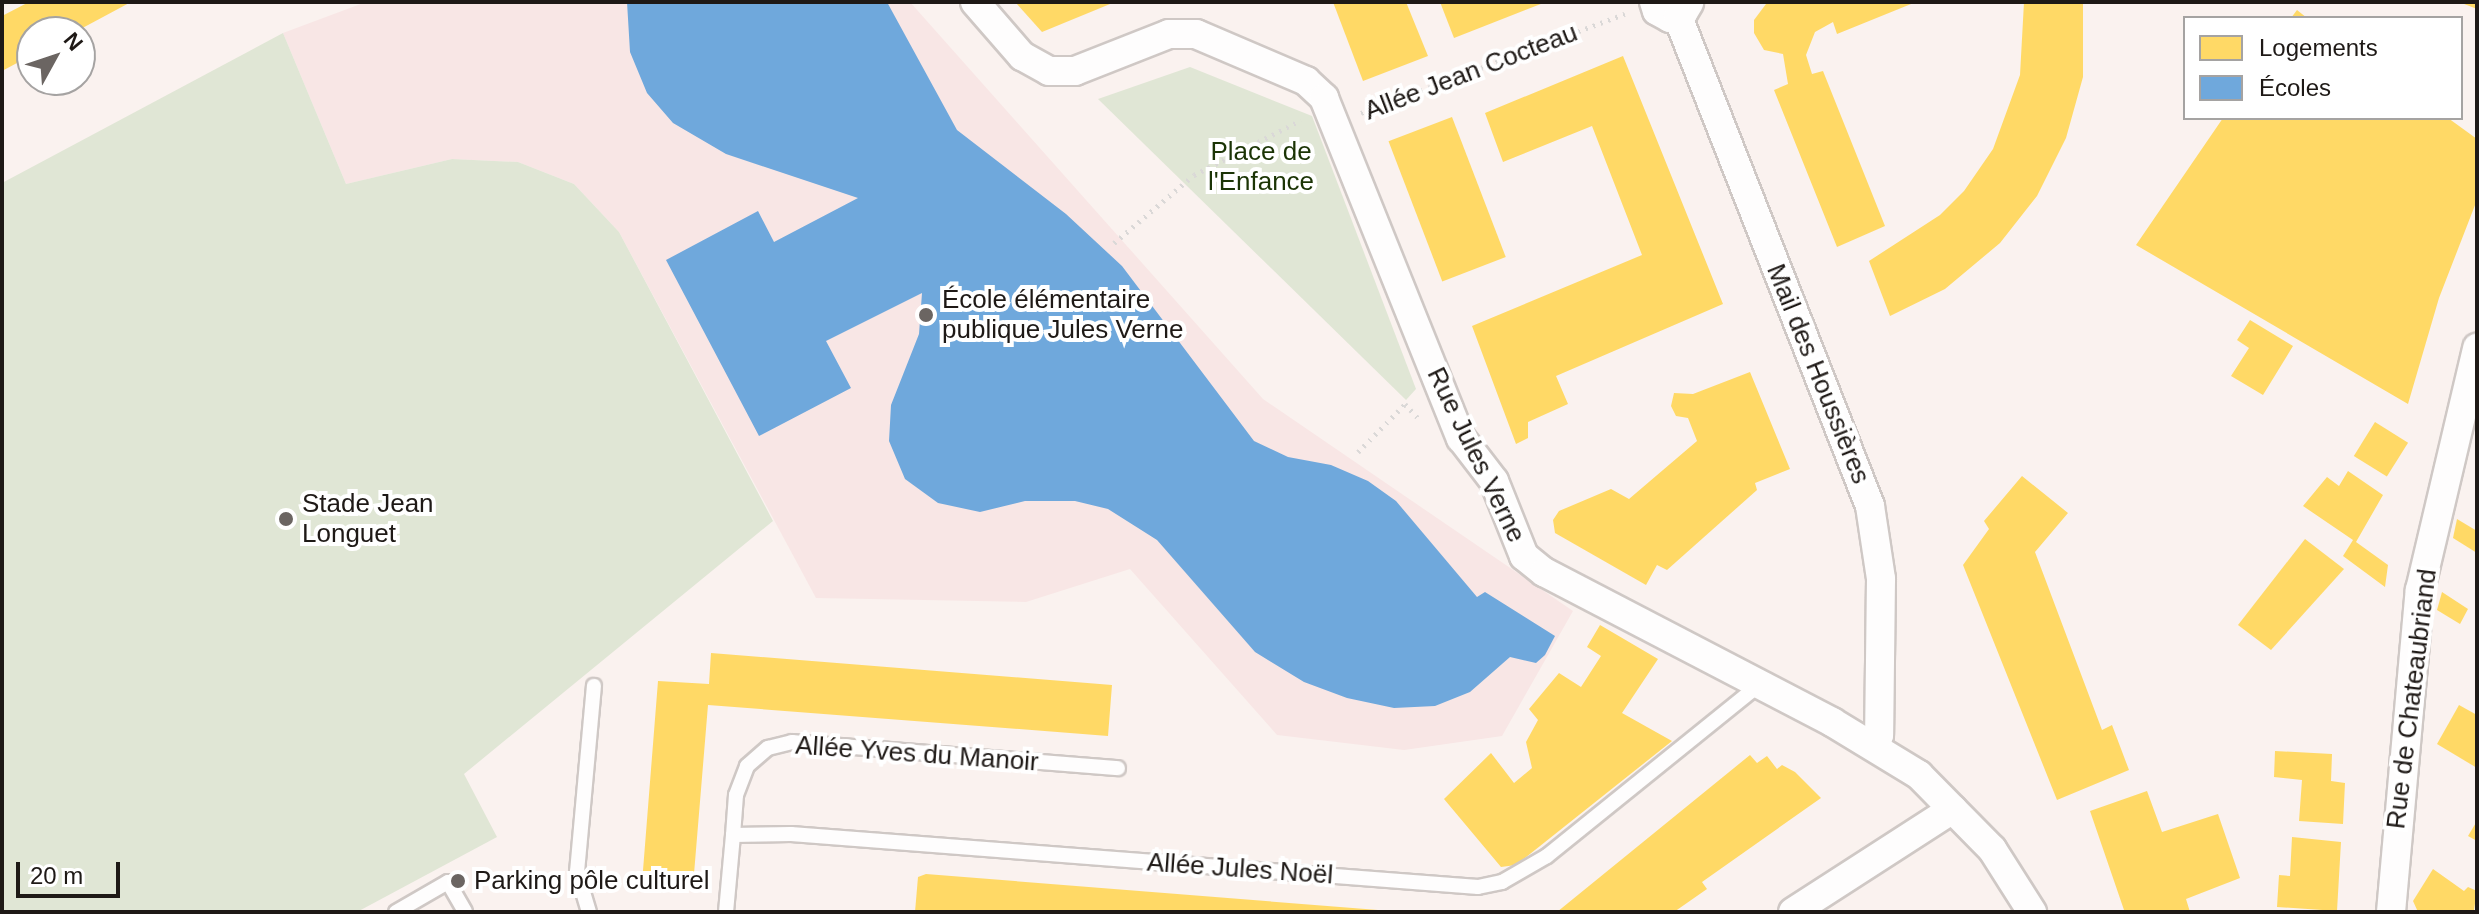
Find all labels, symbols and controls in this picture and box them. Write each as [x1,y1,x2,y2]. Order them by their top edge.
north arrow [16,16,96,96]
legend [2183,16,2463,120]
street label: Allée Jean Cocteau [1360,17,1582,127]
text: N [59,27,88,56]
text: Logements [2259,34,2378,61]
text: Écoles [2259,74,2331,101]
park label: Place de l'Enfance [1208,136,1314,198]
street label: Mail des Houssières [1760,260,1876,488]
place label: École élémentaire publique Jules Verne [942,284,1183,346]
marker: École élémentaire publique Jules Verne [917,306,935,324]
street label: Rue Jules Verne [1420,362,1532,548]
place label: Stade Jean Longuet [302,488,434,550]
marker: Stade Jean Longuet [277,510,295,528]
street label: Rue de Chateaubriand [2381,567,2443,831]
street label: Allée Yves du Manoir [794,730,1040,778]
scale bar [20,846,124,896]
street label: Allée Jules Noël [1146,847,1334,891]
text: 20 m [30,862,83,889]
place label: Parking pôle culturel [474,865,710,897]
marker: Parking pôle culturel [449,872,467,890]

